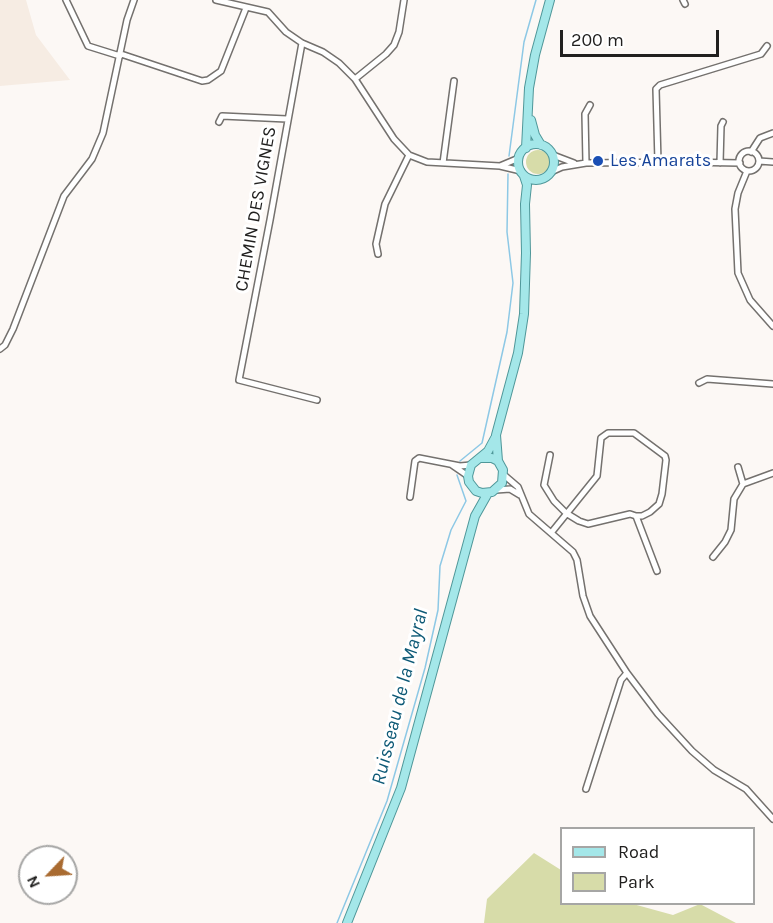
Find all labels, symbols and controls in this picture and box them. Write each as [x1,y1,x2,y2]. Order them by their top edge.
scale bar [563,18,722,56]
text: 200 m [571,29,624,51]
street label: CHEMIN DES VIGNES [231,125,281,293]
place label: Les Amarats [610,150,711,172]
marker: Les Amarats [591,154,605,168]
water label: Ruisseau de la Mayral [367,607,433,787]
legend [560,827,755,905]
text: Road [618,841,659,863]
north arrow [18,845,78,905]
text: Park [618,871,655,893]
text: N [22,873,44,891]

